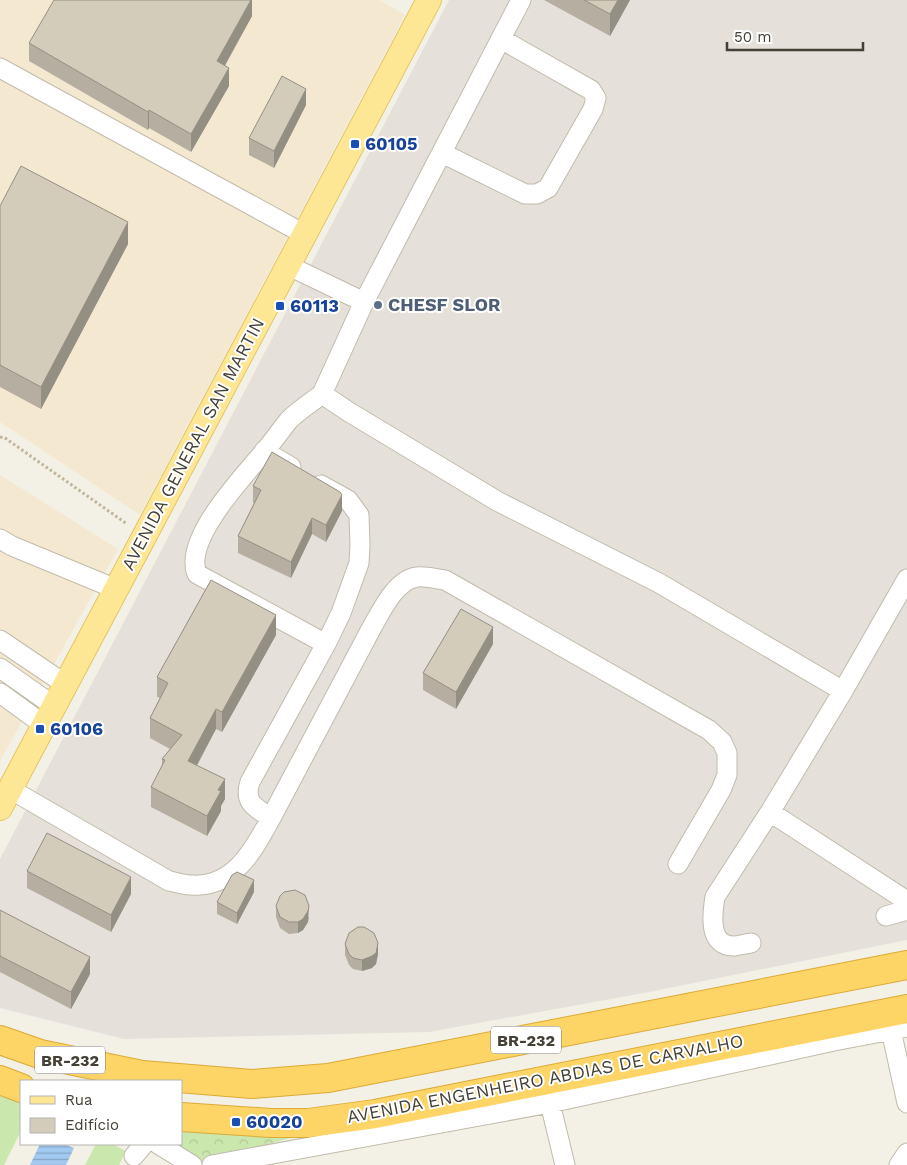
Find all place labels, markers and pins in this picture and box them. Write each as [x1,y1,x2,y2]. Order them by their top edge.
place label: 60105 [365,133,417,154]
marker: 60105 [349,138,361,150]
place label: CHESF SLOR [388,294,501,315]
place label: 60113 [290,295,339,316]
marker: CHESF SLOR [372,299,384,311]
marker: 60113 [274,300,286,312]
place label: 60106 [50,718,103,739]
marker: 60106 [34,723,46,735]
place label: 60020 [246,1111,303,1132]
marker: 60020 [230,1116,242,1128]

